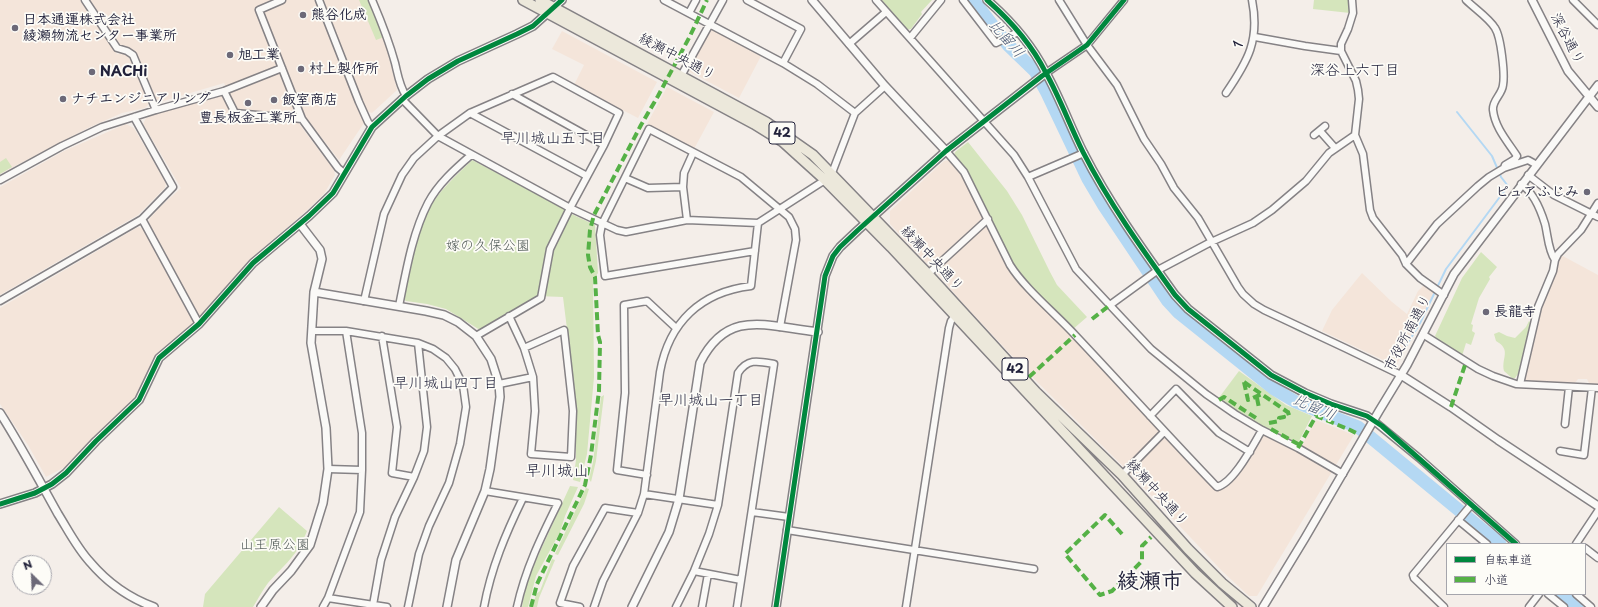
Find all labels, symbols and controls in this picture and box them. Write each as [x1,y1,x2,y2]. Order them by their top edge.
place label: 熊谷化成 [311,7,367,23]
marker: 熊谷化成 [298,10,308,20]
street label: 深谷通り [1546,10,1588,68]
place label: 日本通運株式会社 綾瀬物流センター事業所 [23,12,177,44]
water label: 比留川 [984,16,1028,62]
marker: 日本通運株式会社 綾瀬物流センター事業所 [10,23,20,33]
street label: 綾瀬中央通り [636,30,718,84]
street label: 1 [1230,39,1248,51]
place label: 旭工業 [238,47,280,63]
marker: 旭工業 [225,50,235,60]
place label: 村上製作所 [309,61,379,77]
district label: 深谷上六丁目 [1310,62,1400,80]
place label: NACHi [100,64,147,80]
marker: 村上製作所 [296,64,306,74]
marker: NACHi [87,67,97,77]
place label: ナチエンジニアリング [71,91,211,107]
place label: 飯室商店 [282,92,338,108]
marker: ナチエンジニアリング [58,94,68,104]
marker: 飯室商店 [269,95,279,105]
marker: 豊長板金工業所 [243,98,253,108]
place label: 豊長板金工業所 [199,110,297,126]
road number: 42 [769,122,795,144]
district label: 早川城山五丁目 [501,130,605,148]
place label: ピュアふじみ [1495,184,1579,200]
marker: ピュアふじみ [1582,187,1592,197]
street label: 綾瀬中央通り [897,223,967,295]
park label: 嫁の久保公園 [446,238,530,254]
street label: 市役所南通り [1381,292,1435,374]
place label: 長龍寺 [1494,304,1536,320]
marker: 長龍寺 [1481,307,1491,317]
road number: 42 [1002,358,1028,380]
district label: 早川城山四丁目 [394,375,498,393]
water label: 比留川 [1290,391,1338,425]
district label: 早川城山一丁目 [659,392,763,410]
street label: 綾瀬中央通り [1123,456,1191,530]
district label: 早川城山 [525,462,589,482]
park label: 山王原公園 [240,537,310,553]
legend [1446,543,1586,595]
text: 自転車道 [1484,550,1532,568]
north arrow [12,555,52,595]
text: N [20,555,35,574]
district label: 綾瀬市 [1117,569,1183,595]
text: 小道 [1484,570,1508,588]

